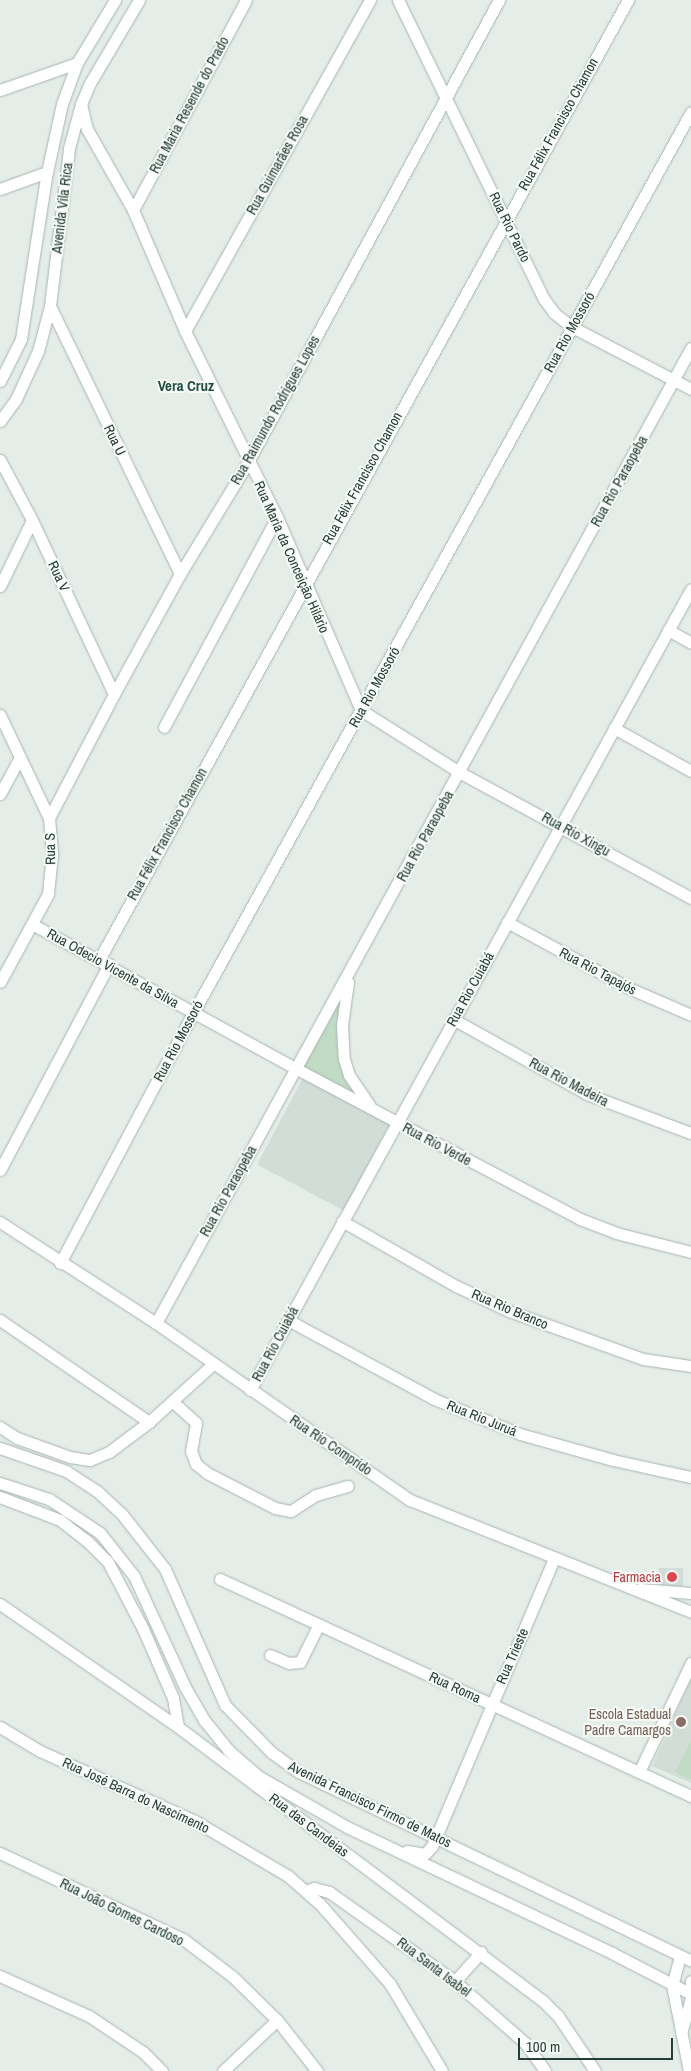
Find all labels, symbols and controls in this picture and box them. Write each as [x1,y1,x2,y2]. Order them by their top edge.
street label: Rua Maria Resende do Prado [146,34,232,176]
street label: Rua Félix Francisco Chamon [515,55,601,193]
street label: Rua Guimarães Rosa [243,112,311,218]
street label: Avenida Vila Rica [48,162,76,254]
street label: Rua Rio Pardo [486,189,534,265]
street label: Rua Rio Mossoró [540,289,598,375]
street label: Rua Raimundo Rodrigues Lopes [227,333,323,487]
district label: Vera Cruz [158,377,214,395]
street label: Rua Félix Francisco Chamon [319,409,405,547]
street label: Rua U [100,422,130,458]
street label: Rua Rio Paraopeba [587,433,651,529]
street label: Rua Maria da Conceição Hilário [251,478,333,636]
street label: Rua V [45,558,73,594]
street label: Rua Rio Mossoró [345,644,403,730]
street label: Rua Félix Francisco Chamon [124,765,210,903]
street label: Rua Rio Paraopeba [393,788,457,884]
street label: Rua Rio Xingu [539,808,613,860]
street label: Rua S [41,833,59,865]
street label: Rua Odecio Vicente da Silva [44,925,182,1011]
street label: Rua Rio Tapajós [556,944,640,998]
street label: Rua Rio Cuiabá [443,949,497,1029]
street label: Rua Rio Mossoró [150,998,206,1084]
street label: Rua Rio Madeira [526,1054,612,1110]
street label: Rua Rio Verde [400,1119,474,1169]
street label: Rua Rio Paraopeba [196,1143,260,1239]
street label: Rua Rio Branco [469,1285,551,1333]
street label: Rua Rio Cuiabá [248,1304,302,1384]
street label: Rua Rio Juruá [445,1396,519,1440]
street label: Rua Rio Comprido [287,1411,375,1479]
place label: Farmacia [613,1569,661,1585]
marker: Farmacia [665,1570,679,1584]
street label: Rua Trieste [492,1625,532,1687]
street label: Rua Roma [427,1668,483,1706]
place label: Escola Estadual Padre Camargos [584,1706,671,1738]
marker: Escola Estadual Padre Camargos [675,1716,687,1728]
street label: Rua José Barra do Nascimento [60,1754,212,1836]
street label: Avenida Francisco Firmo de Matos [286,1757,454,1851]
street label: Rua das Candeias [266,1790,352,1860]
street label: Rua João Gomes Cardoso [57,1875,187,1949]
street label: Rua Santa Isabel [394,1934,474,2000]
scale bar [521,2028,676,2060]
text: 100 m [526,2036,560,2057]

